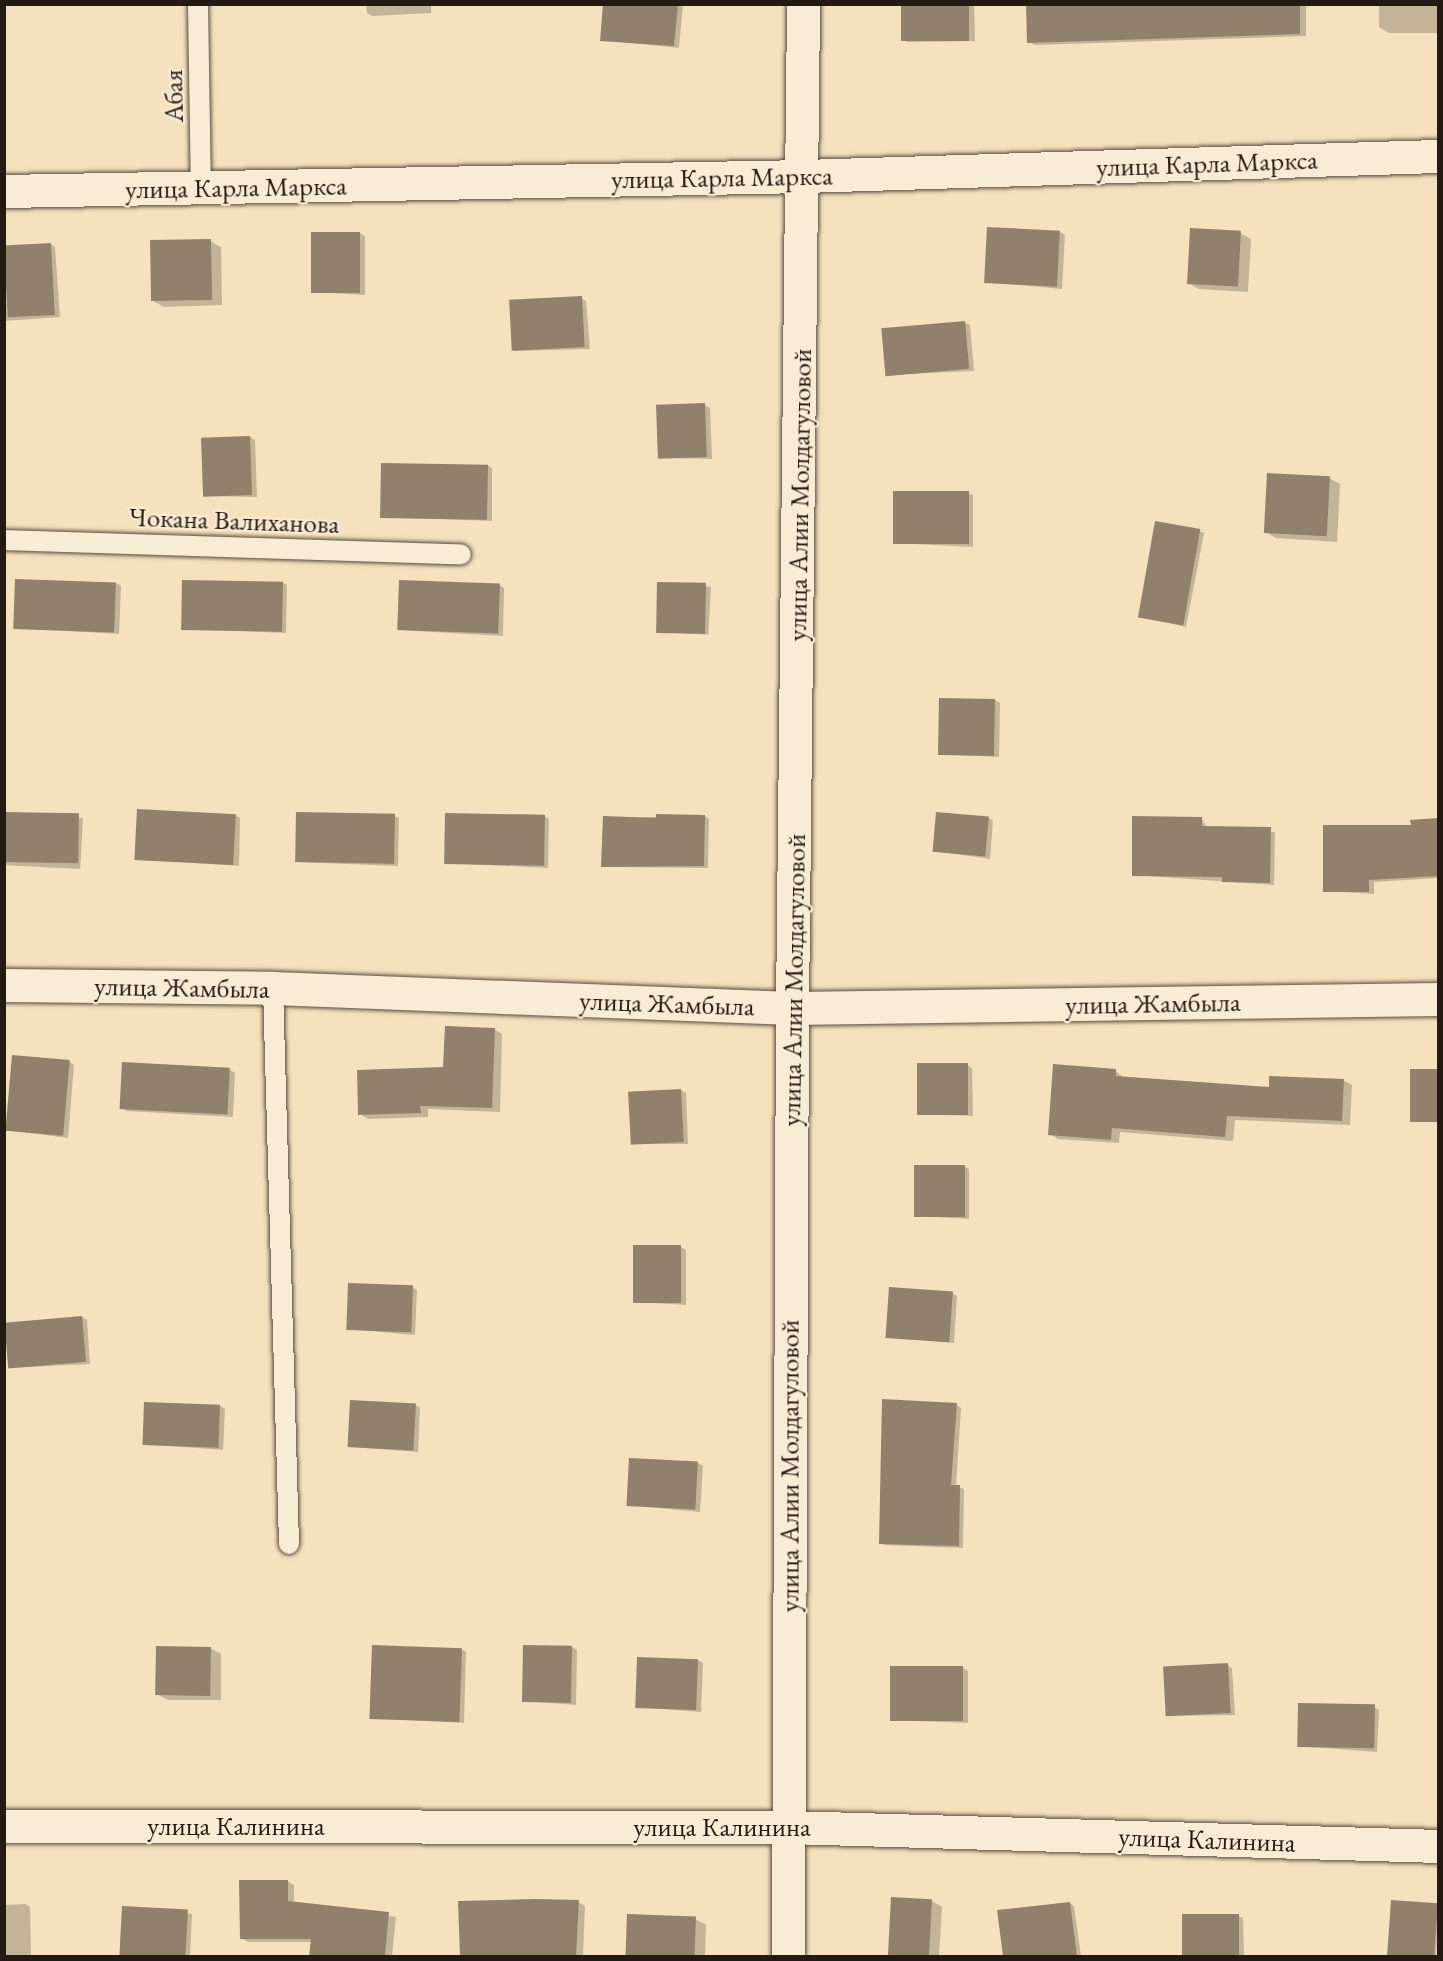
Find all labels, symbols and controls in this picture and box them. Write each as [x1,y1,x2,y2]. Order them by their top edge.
street label: Абая [156,69,190,123]
street label: улица Карла Маркса [1096,143,1318,183]
street label: улица Карла Маркса [611,159,833,195]
street label: улица Карла Маркса [125,169,347,205]
street label: улица Алии Молдагуловой [780,348,818,642]
street label: Чокана Валиханова [128,500,340,540]
street label: улица Алии Молдагуловой [774,833,812,1127]
street label: улица Жамбыла [94,969,270,1005]
street label: улица Жамбыла [579,984,755,1022]
street label: улица Жамбыла [1065,985,1241,1021]
street label: улица Алии Молдагуловой [773,1320,805,1612]
street label: улица Калинина [147,1810,325,1842]
street label: улица Калинина [633,1811,811,1843]
street label: улица Калинина [1118,1820,1296,1858]

